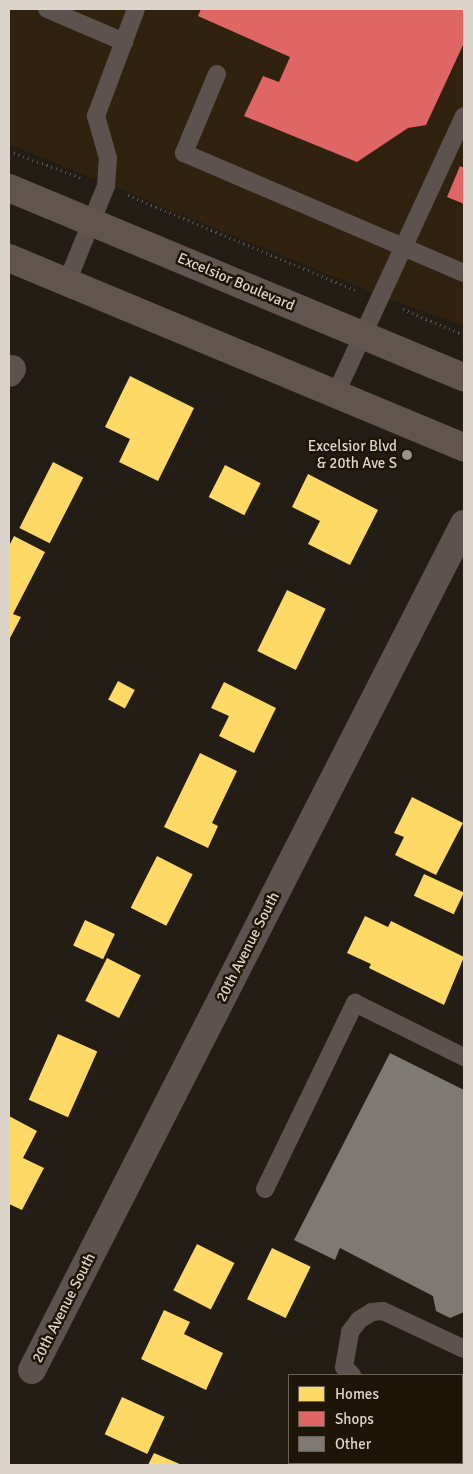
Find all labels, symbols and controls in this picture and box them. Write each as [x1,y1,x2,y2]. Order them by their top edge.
street label: Excelsior Boulevard [175,249,297,315]
place label: Excelsior Blvd & 20th Ave S [308,437,397,472]
marker: Excelsior Blvd & 20th Ave S [401,449,413,461]
street label: 20th Avenue South [213,889,283,1005]
street label: 20th Avenue South [29,1250,99,1366]
legend [288,1374,463,1464]
text: Homes [335,1385,379,1403]
text: Shops [335,1410,374,1428]
text: Other [335,1435,371,1453]

